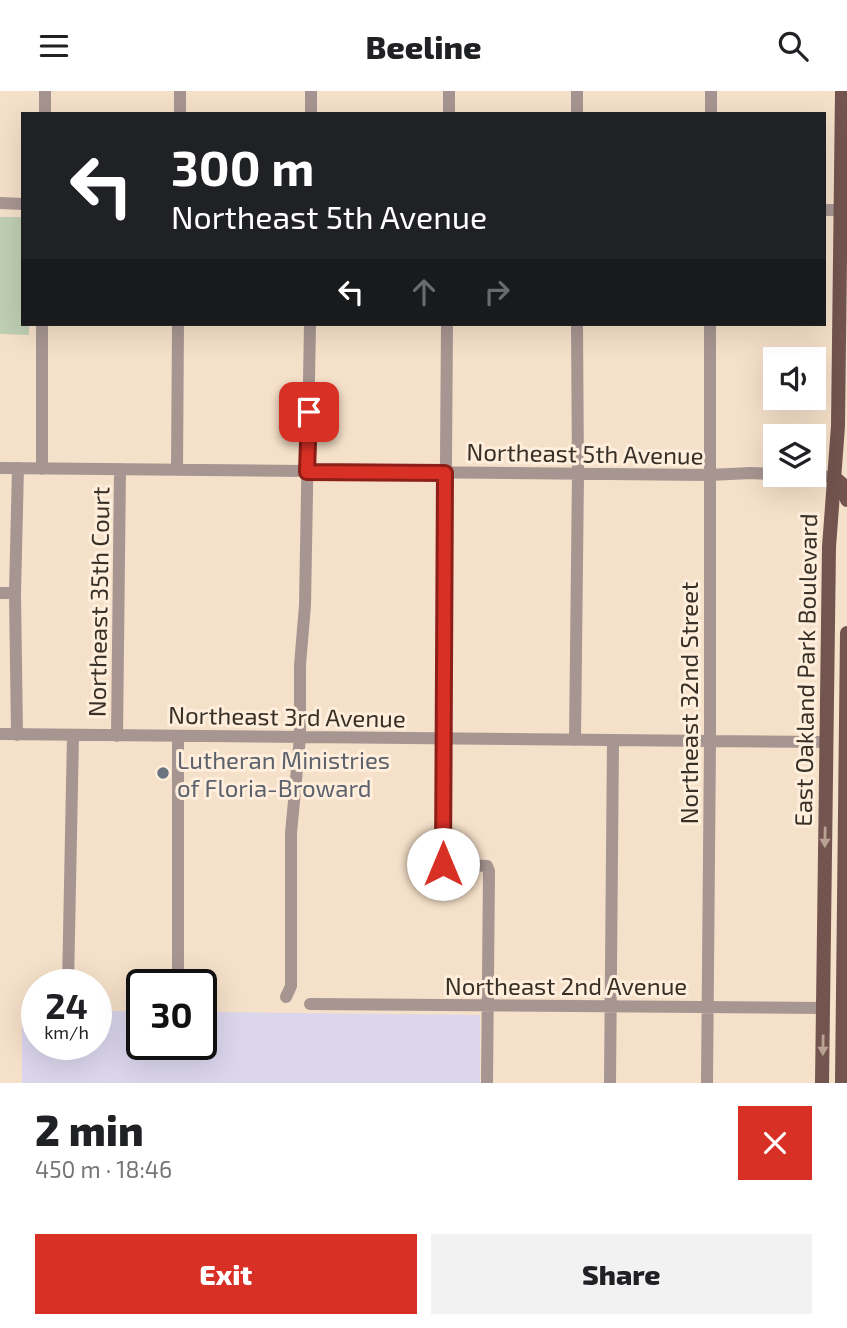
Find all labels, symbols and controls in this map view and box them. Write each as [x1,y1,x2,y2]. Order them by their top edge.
icon: menu [35,27,73,65]
text: Beeline [365,27,482,65]
icon: search [774,27,812,65]
text: 300 m [171,137,314,196]
icon: left [56,140,147,231]
text: Northeast 5th Avenue [171,197,487,235]
icon: left [332,273,370,311]
icon: ahead [405,273,443,311]
icon: right [478,273,516,311]
map controls [763,347,826,487]
button: sound [763,347,826,410]
pin [279,382,339,442]
icon: arrive [290,393,328,431]
button: layers [763,424,826,487]
street label: Northeast 5th Avenue [466,436,704,470]
street label: Northeast 35th Court [81,487,115,717]
street label: East Oakland Park Boulevard [788,513,822,827]
street label: Northeast 32nd Street [674,582,703,824]
street label: Northeast 3rd Avenue [168,699,406,733]
place label: Lutheran Ministries of Floria-Broward [177,745,390,802]
marker: Lutheran Ministries of Floria-Broward [155,765,171,781]
position arrow [406,827,480,901]
one-way arrow [819,827,831,849]
speed limit sign: 30 [126,969,217,1060]
street label: Northeast 2nd Avenue [445,971,687,1000]
text: 24 [45,984,88,1026]
text: km/h [44,1021,89,1043]
one-way arrow [817,1034,828,1056]
text: 2 min [35,1104,144,1154]
button: close [738,1106,812,1180]
text: 450 m · 18:46 [35,1155,172,1183]
button: Exit [35,1234,417,1314]
button: Share [431,1234,812,1314]

